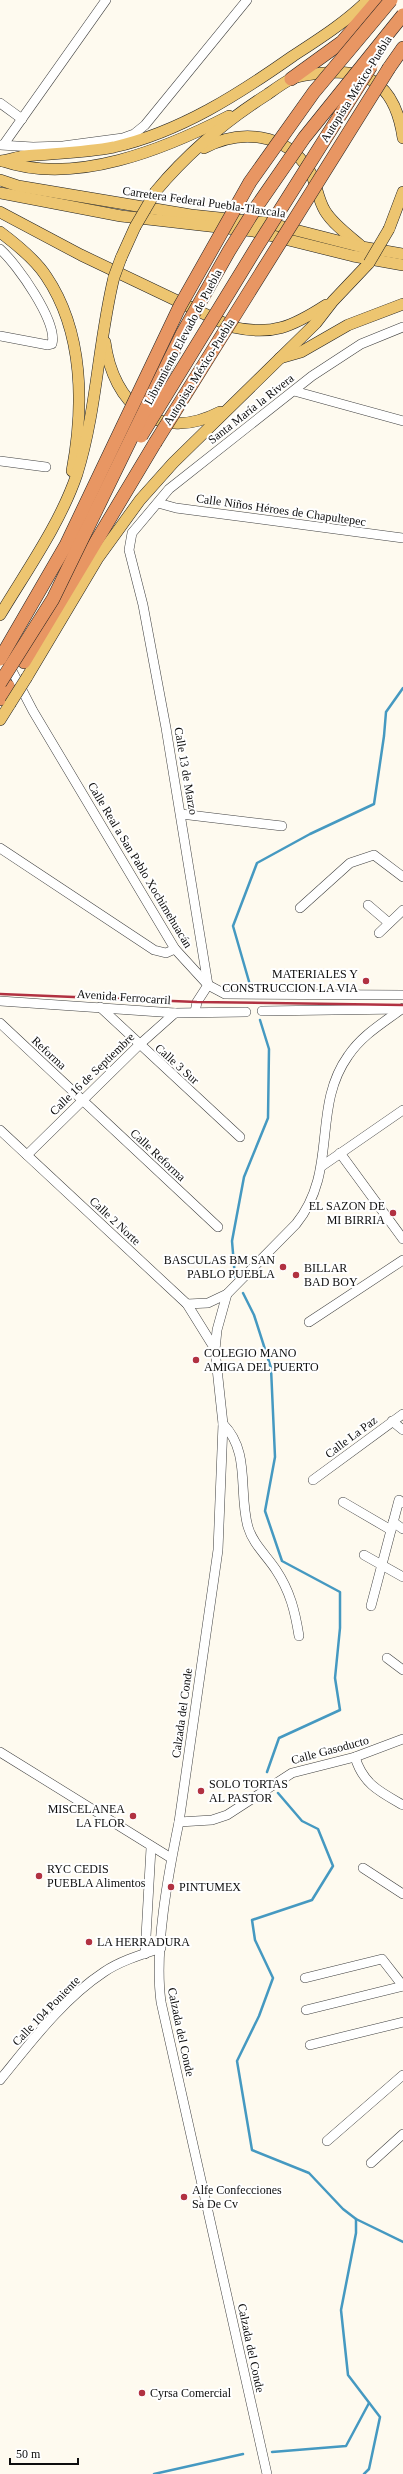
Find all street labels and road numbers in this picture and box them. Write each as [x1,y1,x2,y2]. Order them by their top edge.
street label: Autopista México-Puebla [317,33,395,145]
street label: Carretera Federal Puebla-Tlaxcala [122,184,287,220]
street label: Libramiento Elevado de Puebla [141,266,225,407]
street label: Autopista México-Puebla [160,316,238,428]
street label: Santa María la Rivera [205,371,297,447]
street label: Calle Niños Héroes de Chapultepec [195,491,367,529]
street label: Calle 13 de Marzo [171,726,201,816]
street label: Calle Real a San Pablo Xochimehuacán [85,780,195,950]
street label: Avenida Ferrocarril [77,987,172,1007]
street label: Calle 16 de Septiembre [47,1030,137,1118]
street label: Reforma [29,1034,70,1073]
street label: Calle 3 Sur [152,1041,202,1087]
street label: Calle Reforma [128,1126,189,1185]
street label: Calle 2 Norte [87,1194,143,1248]
street label: Calle La Paz [322,1413,380,1461]
street label: Calzada del Conde [169,1667,195,1759]
street label: Calle Gasoducto [290,1733,370,1767]
street label: Calle 104 Poniente [9,1973,83,2049]
street label: Calzada del Conde [165,1986,197,2078]
street label: Calzada del Conde [235,2302,267,2394]

